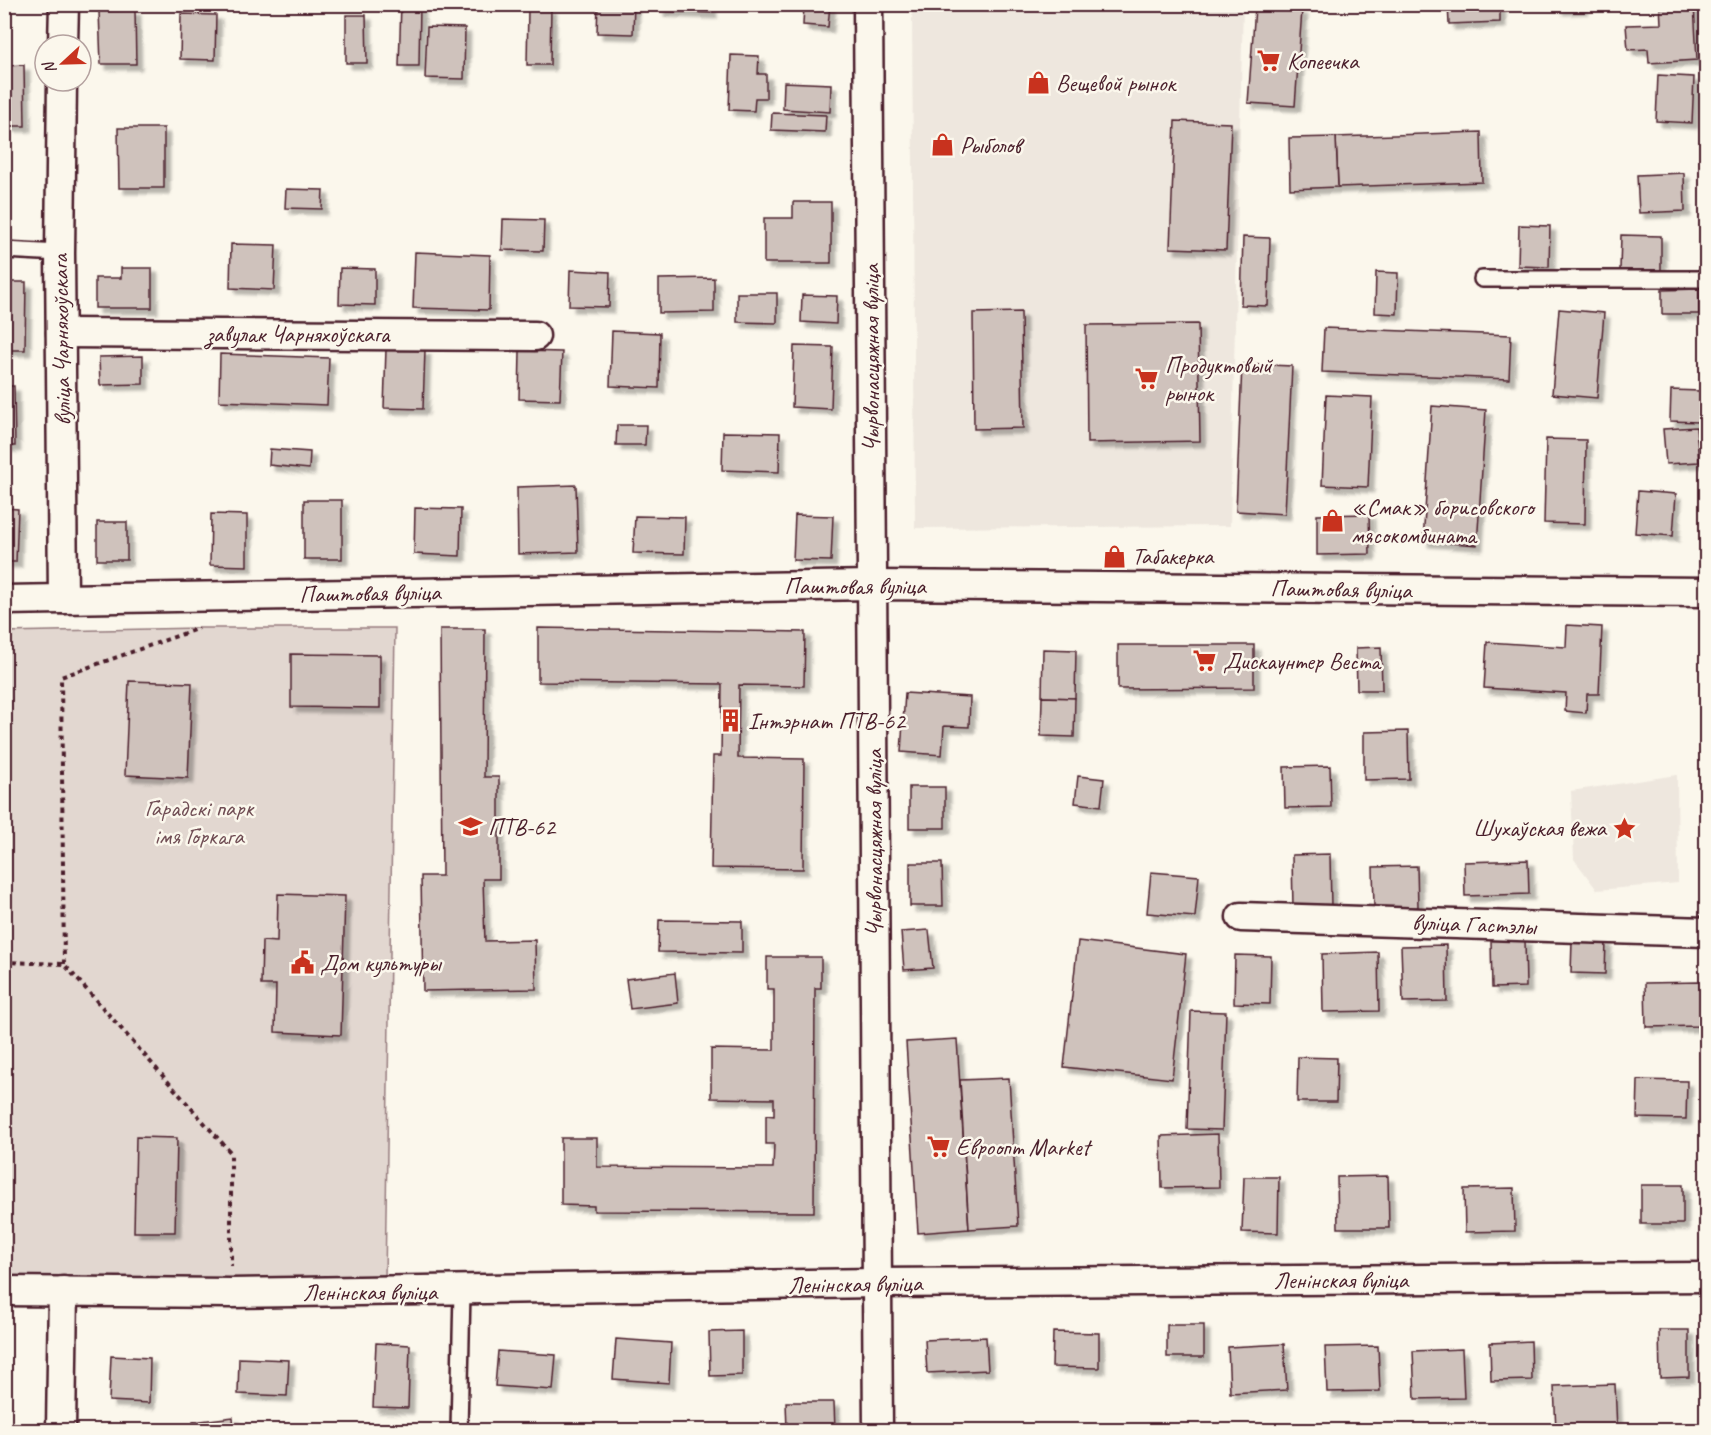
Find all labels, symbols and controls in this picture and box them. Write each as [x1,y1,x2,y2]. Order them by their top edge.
north arrow [33,33,93,93]
place label: Копеечка [1287,46,1360,76]
supermarket icon: Копеечка [1256,48,1282,74]
text: N [38,57,61,77]
place label: Вещевой рынок [1056,68,1177,98]
shop icon: Вещевой рынок [1025,70,1051,96]
place label: Рыболов [960,130,1025,160]
shop icon: Рыболов [929,132,955,158]
street label: вуліца Чарняхоўскага [44,253,77,426]
street label: Чырвонасцяжная вуліца [856,263,886,452]
street label: завулак Чарняхоўскага [204,319,391,350]
place label: Продуктовый рынок [1165,350,1274,408]
supermarket icon: Продуктовый рынок [1134,366,1160,392]
place label: «Смак» борисовского мясокомбината [1351,492,1536,550]
shop icon: «Смак» борисовского мясокомбината [1320,508,1346,534]
place label: Табакерка [1132,541,1215,571]
shop icon: Табакерка [1101,543,1127,569]
street label: Паштовая вуліца [784,571,927,601]
street label: Паштовая вуліца [1270,573,1413,605]
street label: Паштовая вуліца [299,577,442,609]
place label: Дискаунтер Веста [1223,646,1382,676]
supermarket icon: Дискаунтер Веста [1192,648,1218,674]
place label: Інтэрнат ПТВ-62 [748,706,907,736]
building icon: Інтэрнат ПТВ-62 [717,708,743,734]
street label: Чырвонасцяжная вуліца [859,748,889,937]
park label: Гарадскі парк імя Горкага [145,793,255,851]
place label: ПТВ-62 [488,812,557,842]
place label: Шухаўская вежа [1473,813,1608,843]
school or university icon: ПТВ-62 [457,814,483,840]
place icon: Шухаўская вежа [1611,815,1637,841]
street label: вуліца Гастэлы [1411,907,1539,941]
place label: Дом культуры [320,948,443,978]
public building icon: Дом культуры [289,950,315,976]
place label: Евроопт Market [956,1132,1093,1162]
supermarket icon: Евроопт Market [925,1134,951,1160]
street label: Ленінская вуліца [1274,1265,1410,1295]
street label: Ленінская вуліца [787,1268,924,1300]
street label: Ленінская вуліца [303,1277,439,1307]

